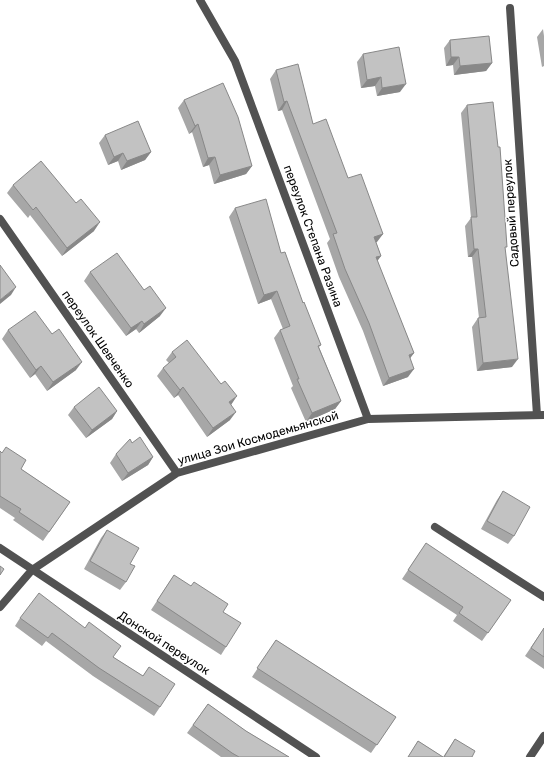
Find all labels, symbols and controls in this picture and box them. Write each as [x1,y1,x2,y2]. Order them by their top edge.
street label: Садовый переулок [500,158,522,267]
street label: переулок Степана Разина [281,163,345,309]
street label: переулок Шевченко [59,288,137,390]
street label: улица Зои Космодемьянской [176,408,340,468]
street label: Донской переулок [116,608,213,678]

